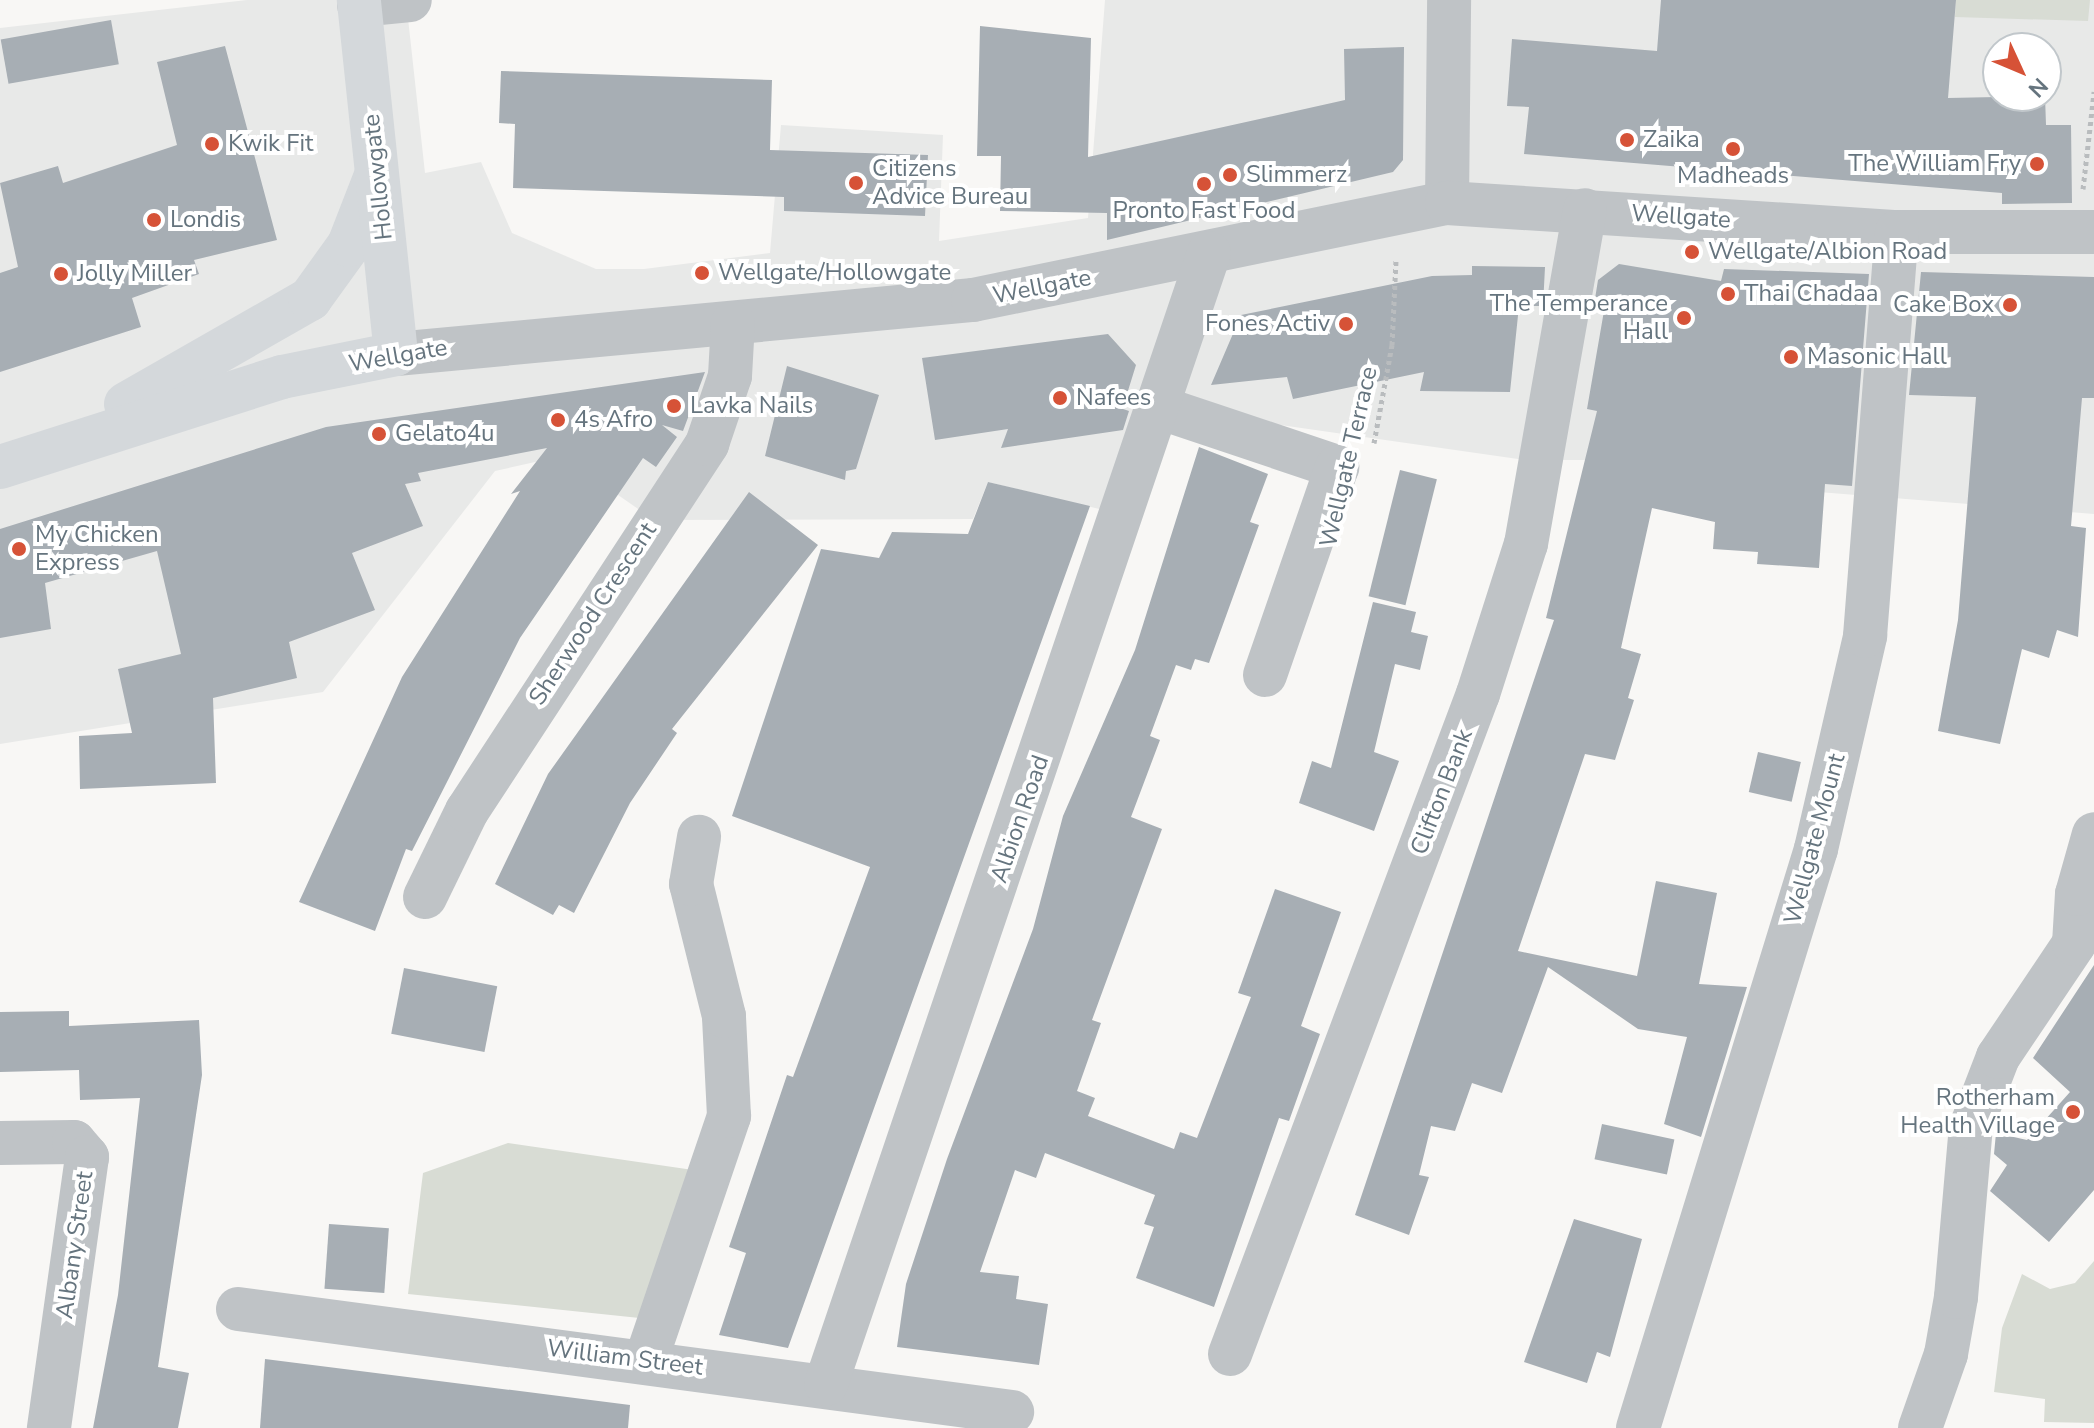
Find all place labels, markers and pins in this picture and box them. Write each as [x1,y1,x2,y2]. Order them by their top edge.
place label: Zaika [1643,126,1700,154]
place label: Kwik Fit [228,130,313,158]
marker: Zaika [1618,131,1636,149]
marker: Kwik Fit [203,135,221,153]
marker: Madheads [1724,140,1742,158]
place label: The William Fry [1848,150,2021,178]
place label: Citizens Advice Bureau [872,155,1028,211]
marker: The William Fry [2028,155,2046,173]
place label: Slimmerz [1246,161,1347,189]
place label: Madheads [1677,162,1789,190]
marker: Slimmerz [1221,166,1239,184]
marker: Citizens Advice Bureau [847,174,865,192]
marker: Pronto Fast Food [1195,175,1213,193]
place label: Pronto Fast Food [1113,197,1295,225]
place label: Londis [170,206,241,234]
marker: Londis [145,211,163,229]
place label: Wellgate/Albion Road [1708,238,1947,266]
marker: Wellgate/Albion Road [1683,243,1701,261]
place label: Wellgate/Hollowgate [718,259,951,287]
place label: Jolly Miller [77,260,192,288]
marker: Wellgate/Hollowgate [693,264,711,282]
marker: Jolly Miller [52,265,70,283]
place label: Thai Chadaa [1744,280,1878,308]
marker: Thai Chadaa [1719,285,1737,303]
place label: The Temperance Hall [1490,290,1668,346]
place label: Cake Box [1893,291,1994,319]
marker: Cake Box [2001,296,2019,314]
marker: The Temperance Hall [1675,309,1693,327]
place label: Fones Activ [1205,310,1330,338]
marker: Fones Activ [1337,315,1355,333]
place label: Masonic Hall [1807,343,1947,371]
marker: Masonic Hall [1782,348,1800,366]
place label: Nafees [1076,384,1151,412]
marker: Nafees [1051,389,1069,407]
place label: Lavka Nails [690,392,813,420]
marker: Lavka Nails [665,397,683,415]
place label: 4s Afro [574,406,653,434]
marker: 4s Afro [549,411,567,429]
place label: Gelato4u [395,420,495,448]
marker: Gelato4u [370,425,388,443]
place label: My Chicken Express [35,521,159,577]
marker: My Chicken Express [10,540,28,558]
place label: Rotherham Health Village [1900,1084,2055,1140]
marker: Rotherham Health Village [2062,1101,2084,1123]

